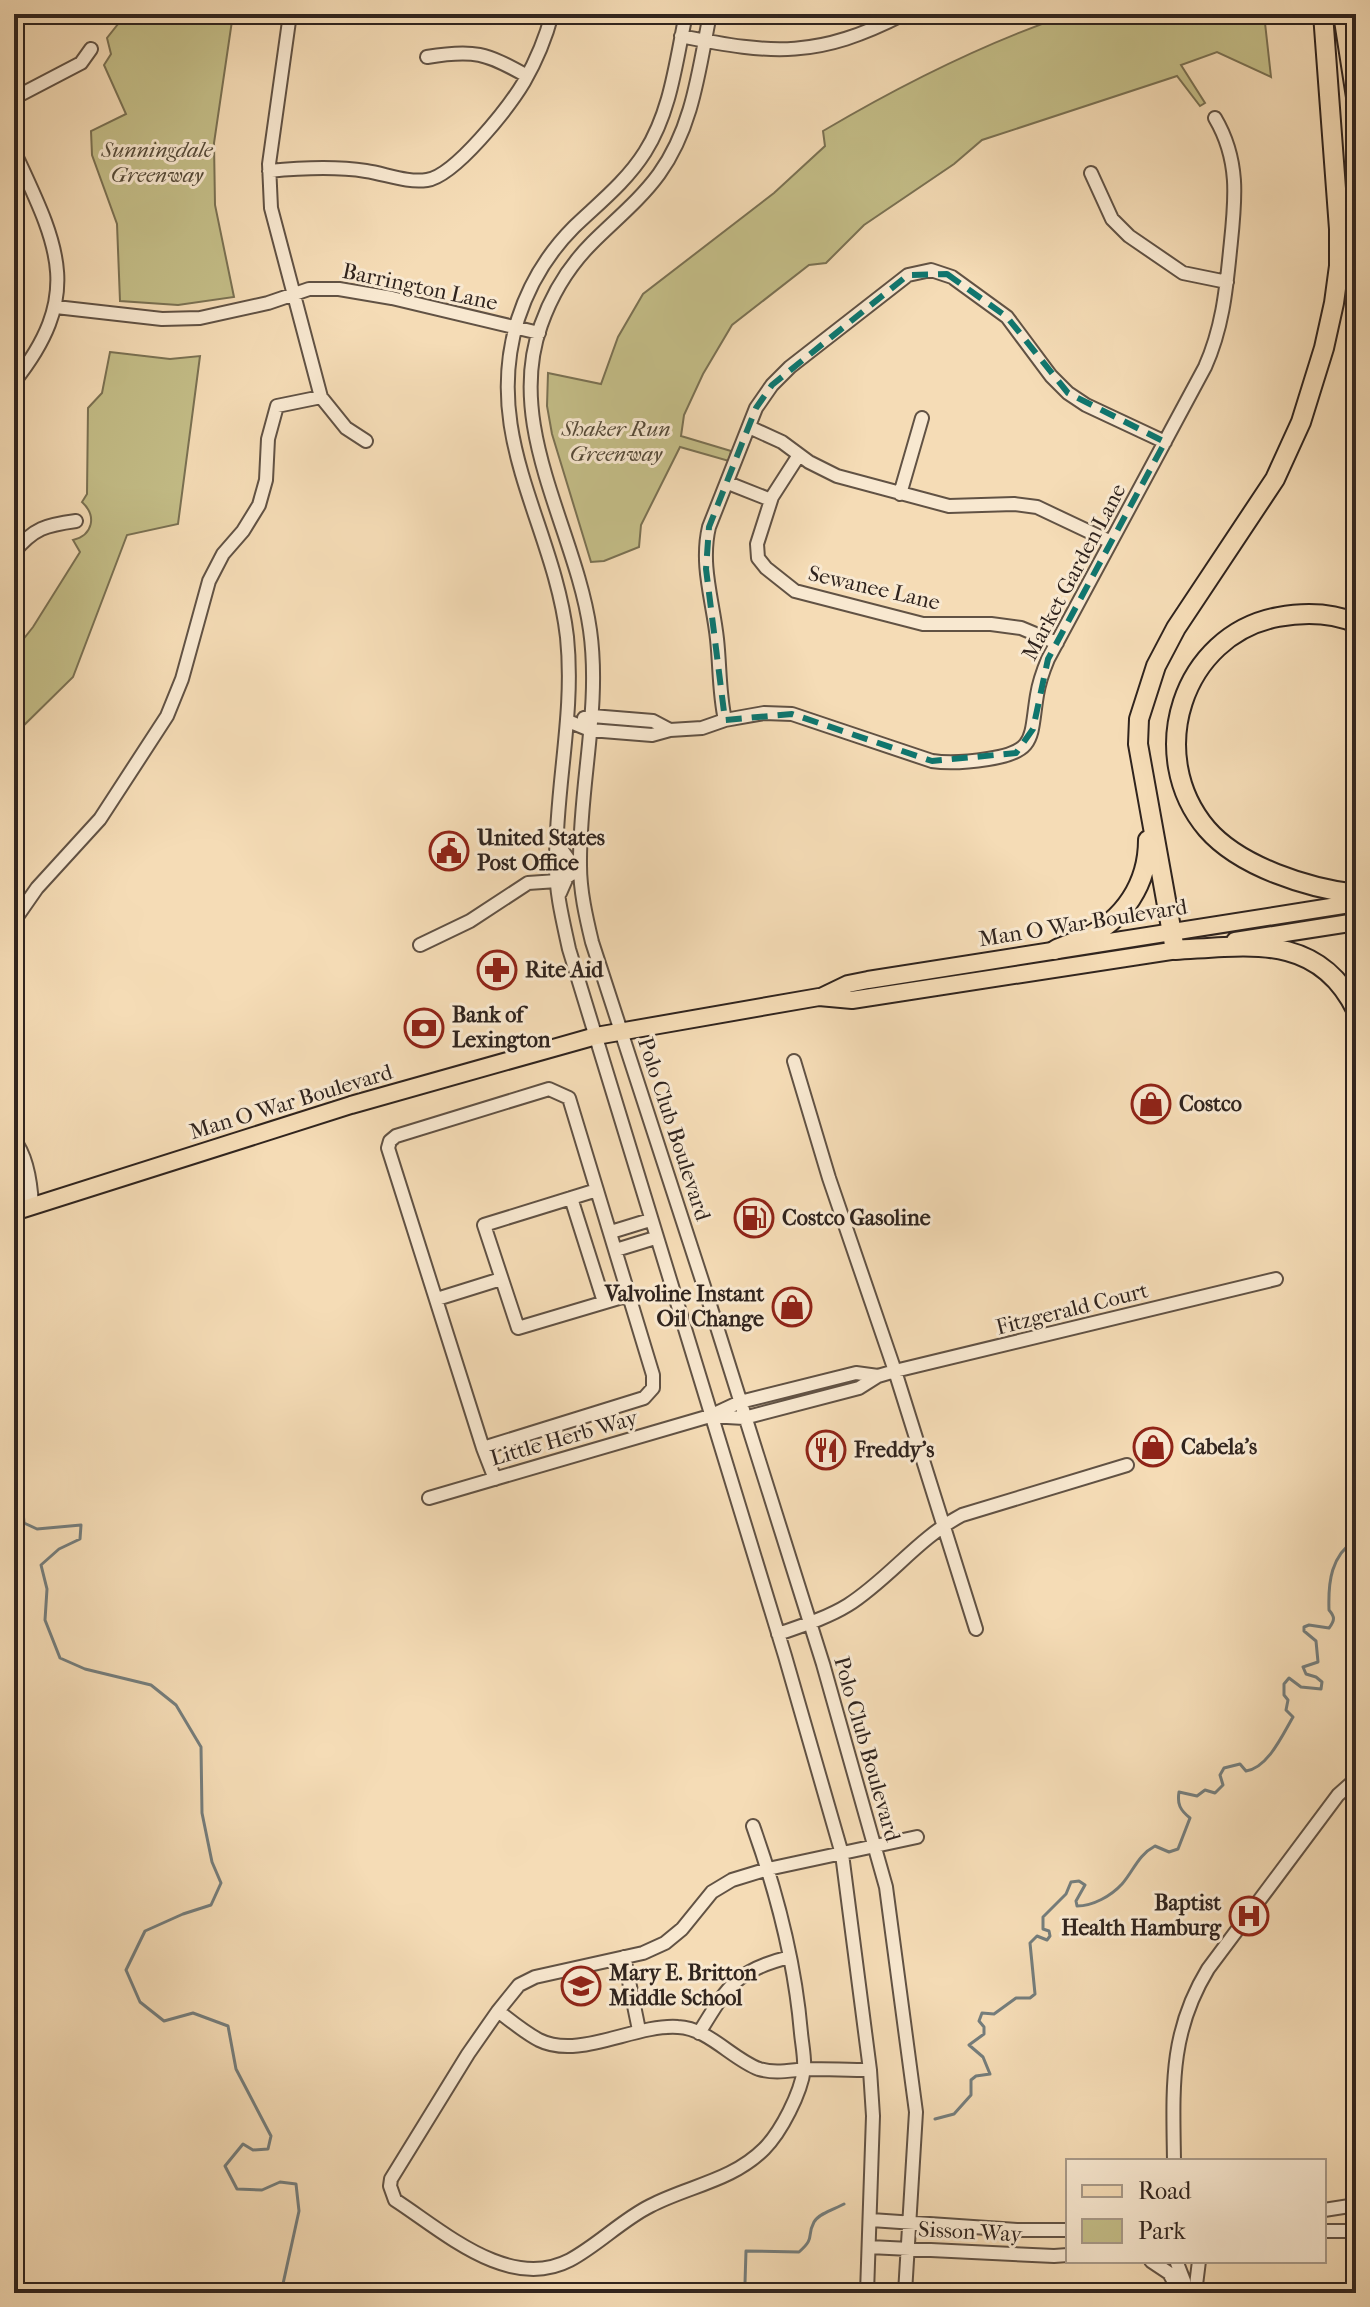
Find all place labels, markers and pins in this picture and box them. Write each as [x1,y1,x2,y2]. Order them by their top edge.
place label: United States Post Office [476,825,605,876]
public building icon: United States Post Office [428,830,470,872]
pharmacy icon: Rite Aid [476,949,518,991]
place label: Rite Aid [525,957,604,983]
place label: Bank of Lexington [452,1002,551,1053]
bank icon: Bank of Lexington [403,1007,445,1049]
shop icon: Costco [1130,1083,1172,1125]
place label: Costco [1179,1091,1242,1117]
fuel station icon: Costco Gasoline [733,1197,775,1239]
place label: Costco Gasoline [782,1205,931,1231]
place label: Valvoline Instant Oil Change [604,1281,765,1332]
shop icon: Valvoline Instant Oil Change [771,1286,813,1328]
shop icon: Cabela's [1132,1426,1174,1468]
restaurant icon: Freddy's [805,1429,847,1471]
place label: Cabela's [1181,1434,1257,1460]
place label: Freddy's [853,1437,934,1463]
place label: Baptist Health Hamburg [1061,1890,1222,1941]
hospital icon: Baptist Health Hamburg [1228,1895,1270,1937]
place label: Mary E. Britton Middle School [608,1960,757,2011]
school or university icon: Mary E. Britton Middle School [560,1965,602,2007]

